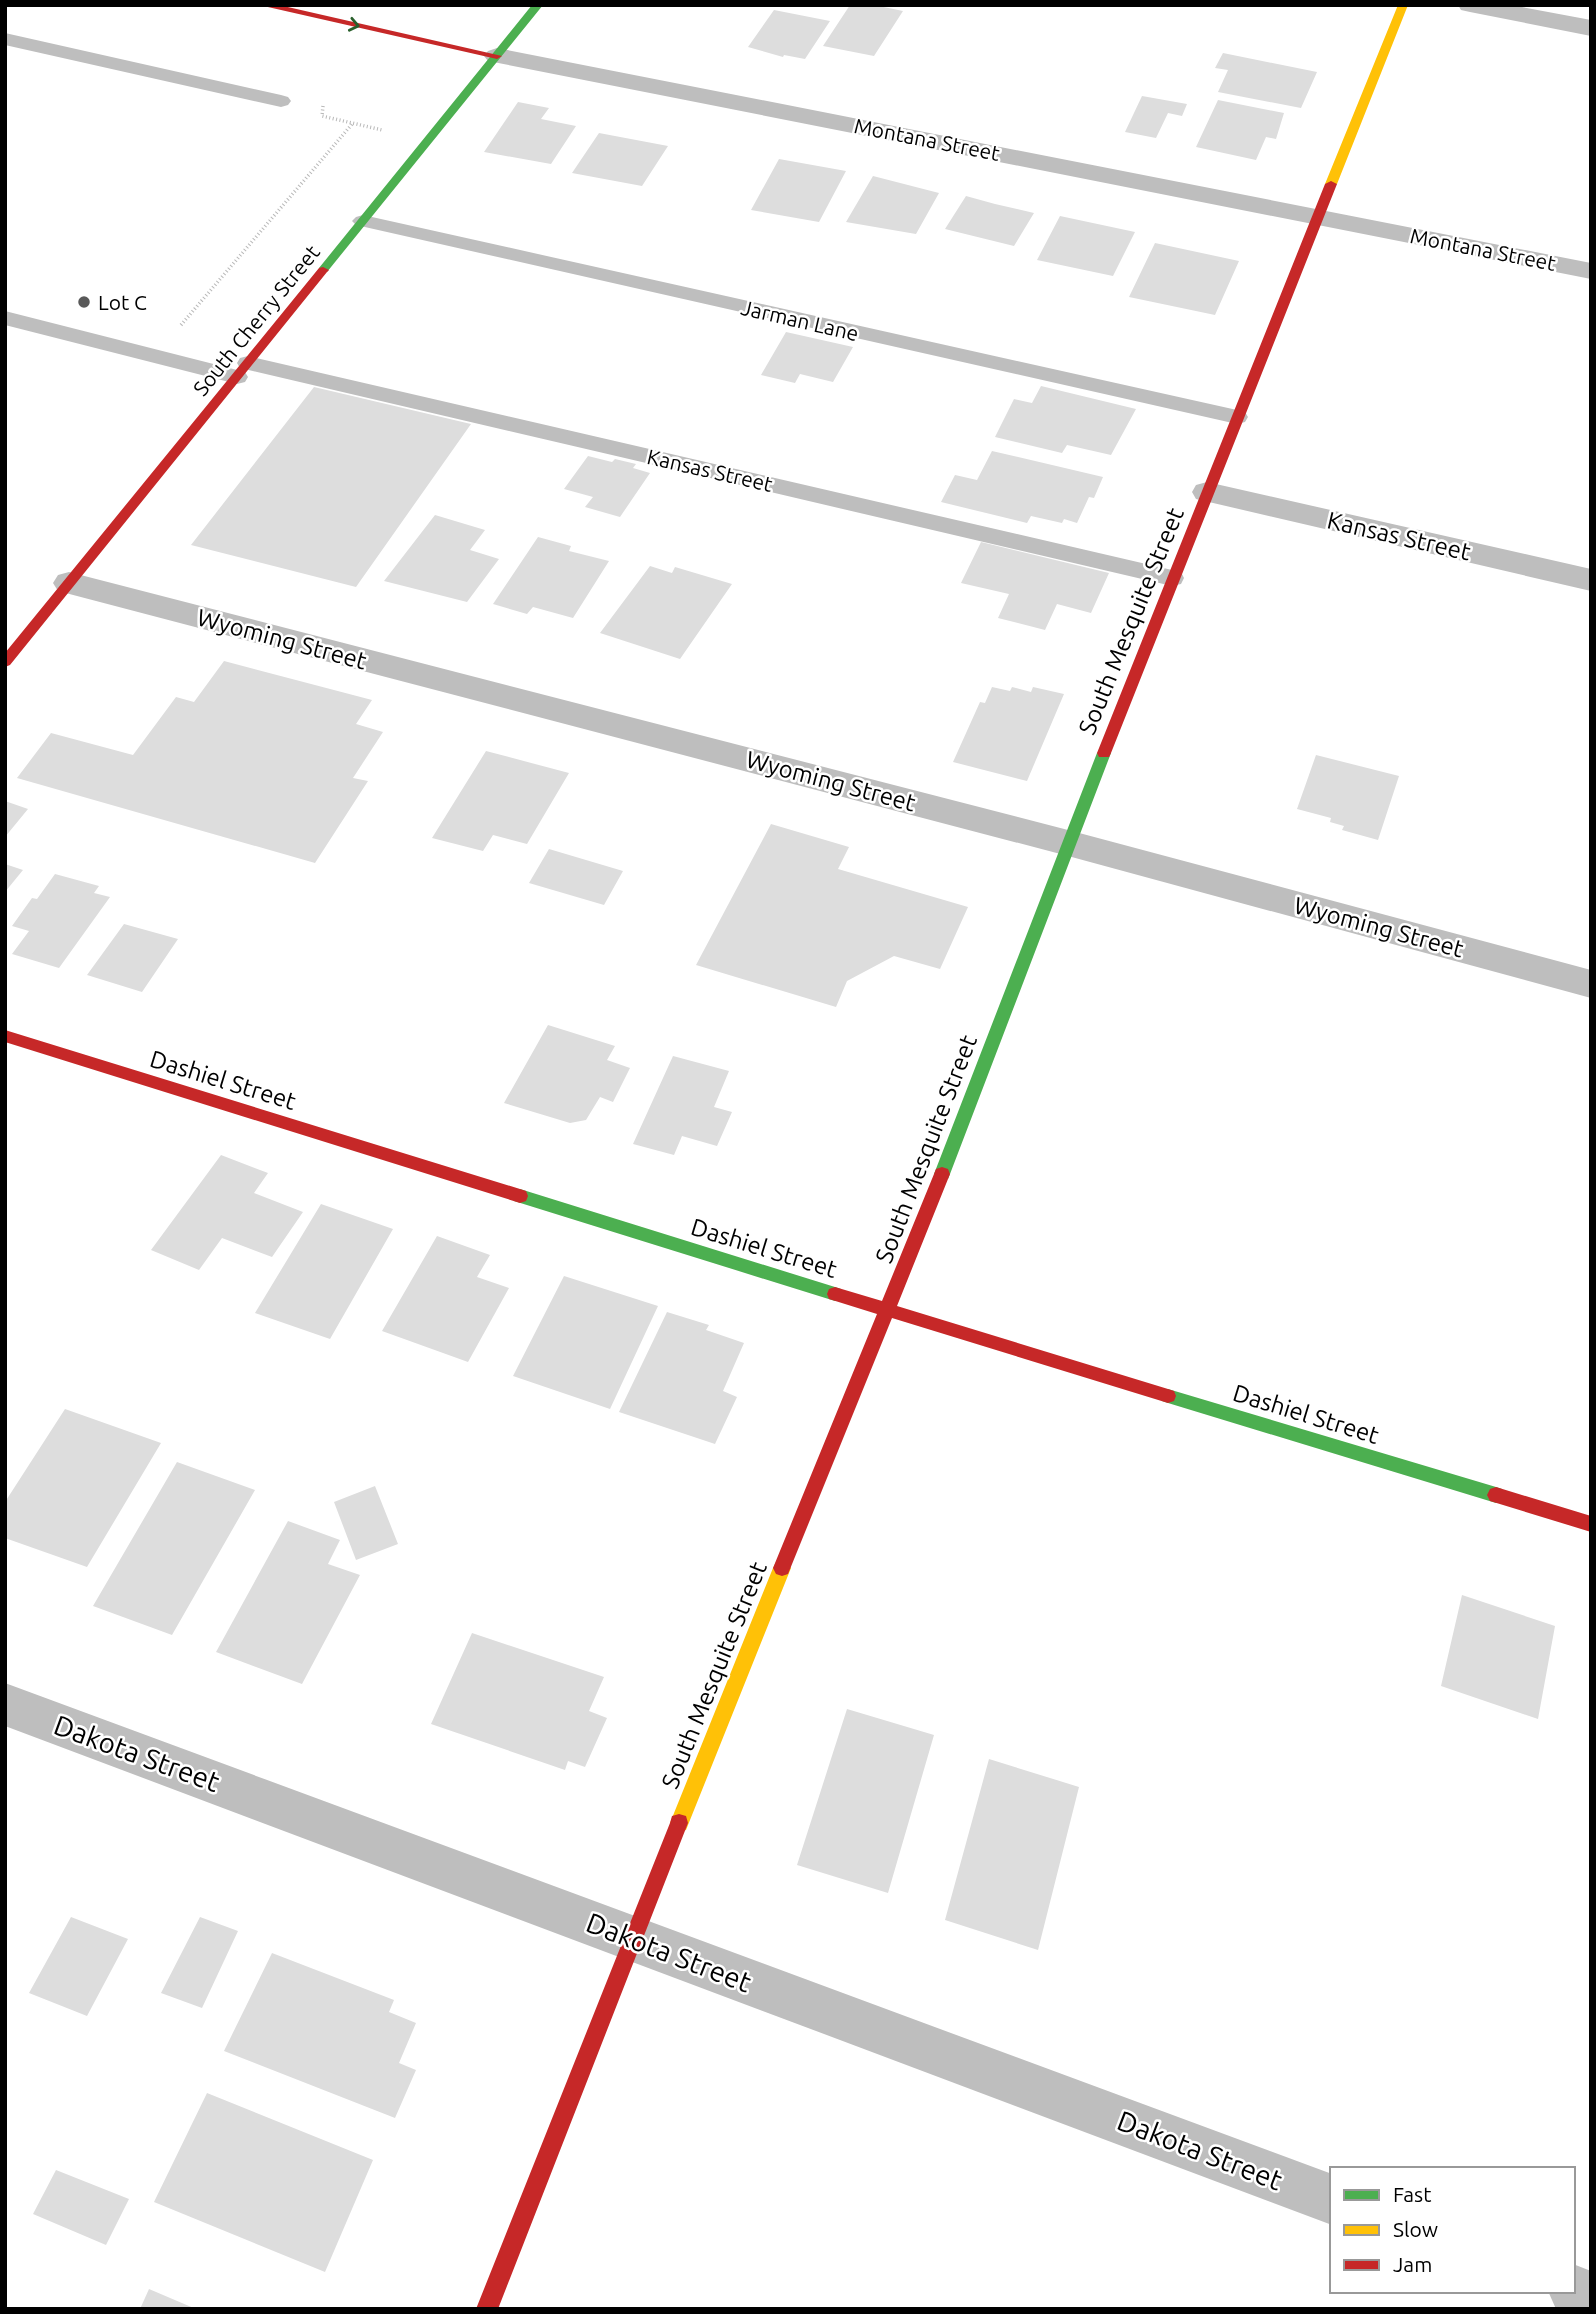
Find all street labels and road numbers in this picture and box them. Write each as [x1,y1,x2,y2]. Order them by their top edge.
street label: Montana Street [852,113,1002,165]
street label: Montana Street [1408,223,1558,275]
street label: South Cherry Street [188,240,324,400]
street label: Jarman Lane [739,295,861,345]
street label: Kansas Street [645,444,775,496]
street label: South Mesquite Street [1073,503,1189,738]
street label: Kansas Street [1325,506,1474,566]
street label: Wyoming Street [194,603,370,675]
street label: Wyoming Street [743,745,919,817]
street label: Wyoming Street [1291,891,1467,963]
street label: South Mesquite Street [870,1031,982,1267]
street label: Dashiel Street [147,1045,300,1115]
street label: Dashiel Street [688,1213,841,1283]
street label: Dashiel Street [1230,1379,1383,1449]
street label: South Mesquite Street [656,1557,772,1792]
street label: Dakota Street [50,1709,224,1797]
street label: Dakota Street [582,1906,756,1998]
street label: Dakota Street [1113,2104,1287,2196]

